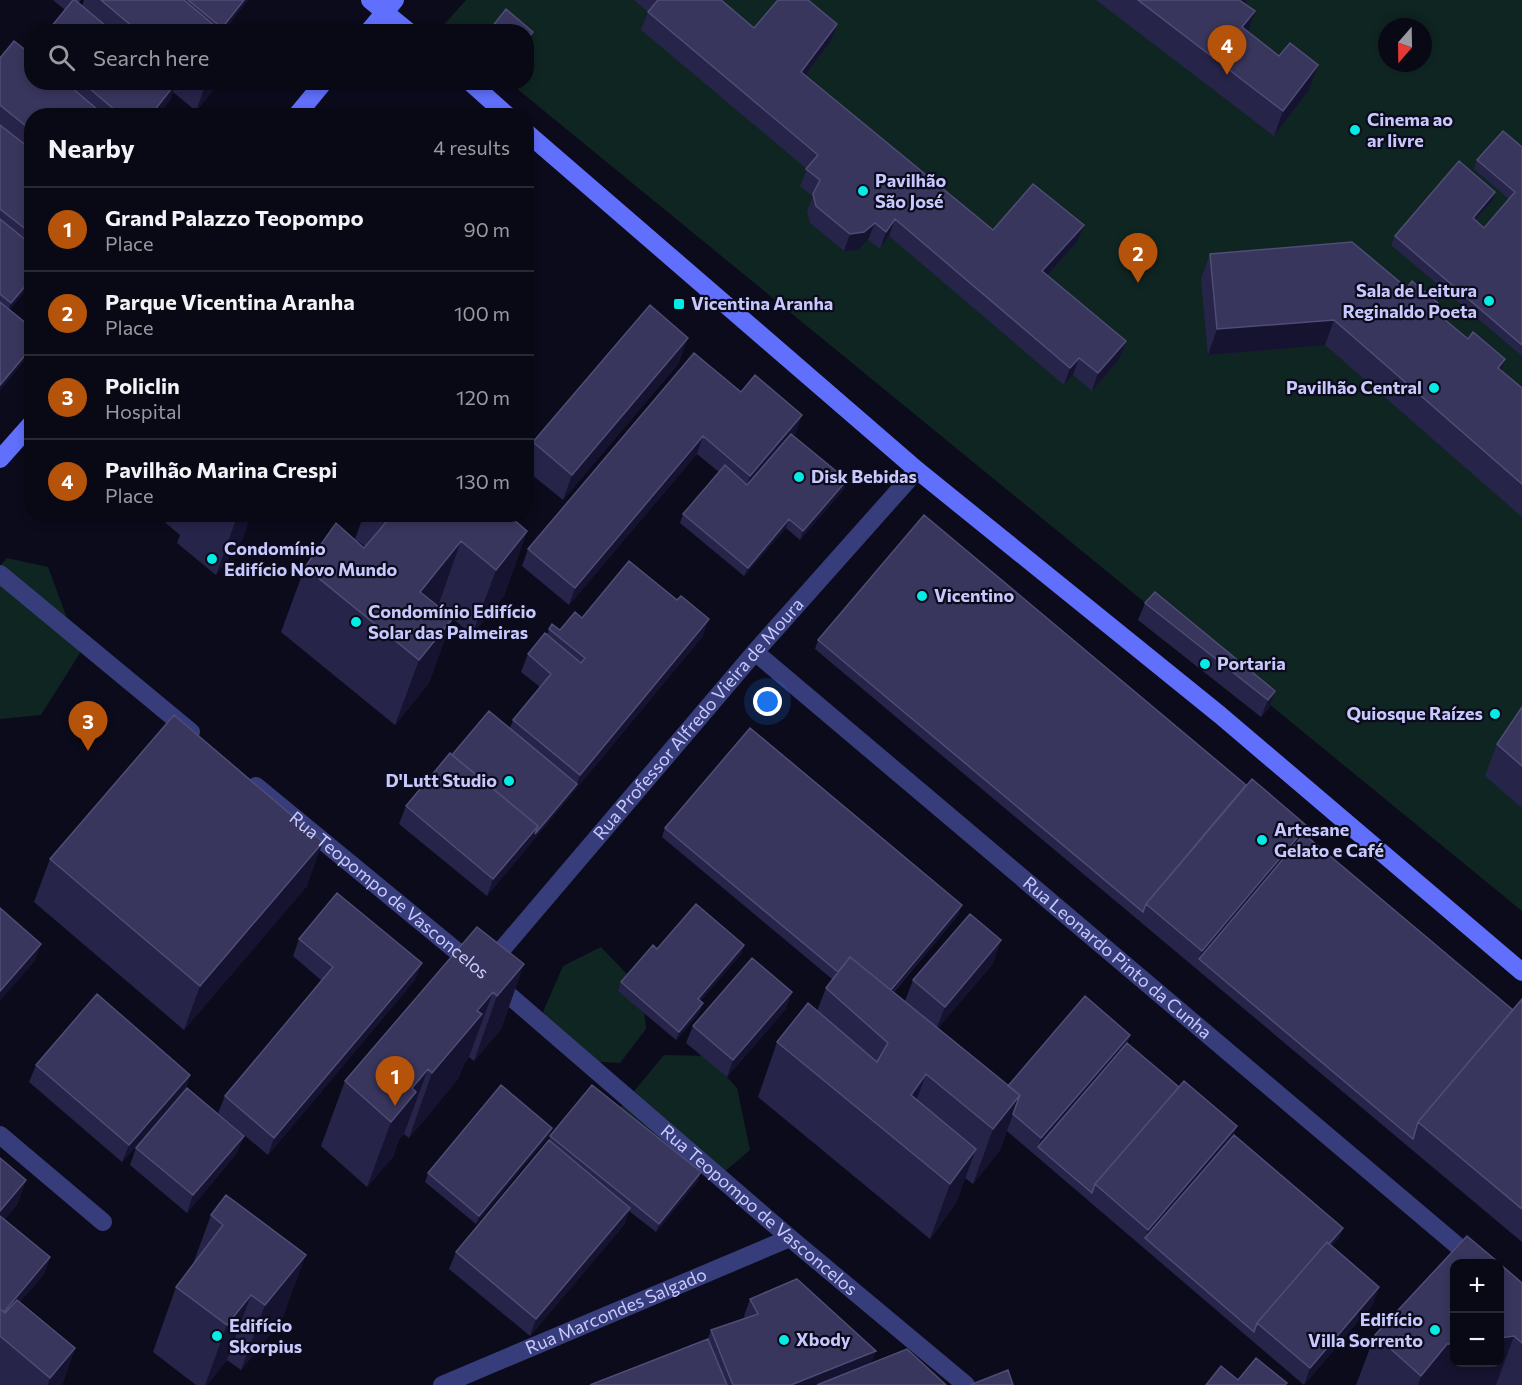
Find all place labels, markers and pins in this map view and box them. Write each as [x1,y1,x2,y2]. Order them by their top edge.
pin: 4 [1208,26,1246,75]
place label: Cinema ao ar livre [1367,108,1453,151]
marker: Cinema ao ar livre [1348,123,1362,137]
place label: Pavilhão São José [875,169,946,212]
marker: Pavilhão São José [856,184,870,198]
pin: 2 [1118,234,1158,283]
place label: Sala de Leitura Reginaldo Poeta [1343,279,1477,322]
place label: Vicentina Aranha [691,292,833,314]
marker: Sala de Leitura Reginaldo Poeta [1482,294,1496,308]
marker: Vicentina Aranha [672,297,686,311]
place label: Pavilhão Central [1286,376,1422,398]
marker: Pavilhão Central [1427,381,1441,395]
place label: Disk Bebidas [811,465,917,487]
marker: Disk Bebidas [792,470,806,484]
place label: Condomínio Edifício Novo Mundo [224,537,397,580]
marker: Condomínio Edifício Novo Mundo [205,552,219,566]
place label: Vicentino [934,584,1014,606]
marker: Vicentino [915,589,929,603]
place label: Condomínio Edifício Solar das Palmeiras [368,600,536,643]
marker: Condomínio Edifício Solar das Palmeiras [349,615,363,629]
place label: Portaria [1217,652,1286,674]
marker: Portaria [1198,657,1212,671]
pin: 3 [68,702,107,751]
place label: Quiosque Raízes [1346,702,1483,724]
marker: Quiosque Raízes [1488,707,1502,721]
place label: D'Lutt Studio [386,769,497,791]
marker: D'Lutt Studio [502,774,516,788]
place label: Artesane Gelato e Café [1274,818,1384,861]
marker: Artesane Gelato e Café [1255,833,1269,847]
pin: 1 [376,1056,414,1106]
place label: Edifício Villa Sorrento [1308,1308,1423,1351]
place label: Edifício Skorpius [229,1314,302,1357]
marker: Edifício Villa Sorrento [1428,1323,1442,1337]
place label: Xbody [796,1328,851,1350]
marker: Edifício Skorpius [210,1329,224,1343]
marker: Xbody [777,1333,791,1347]

